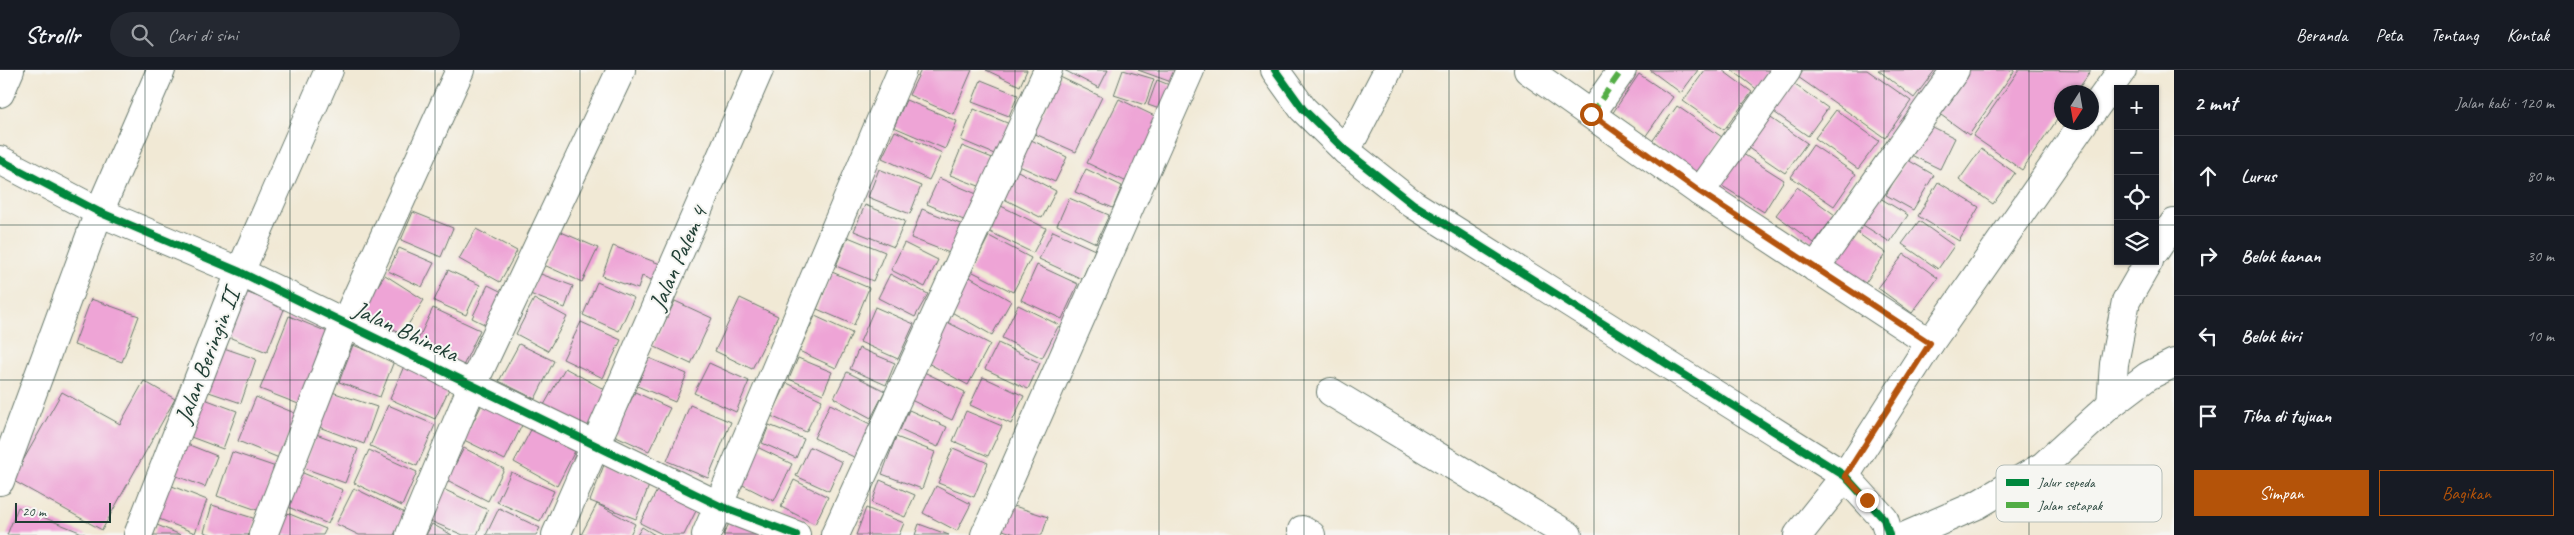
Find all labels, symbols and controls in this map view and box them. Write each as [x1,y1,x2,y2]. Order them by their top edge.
search box [110,12,460,57]
text: Strollr [25,20,80,50]
icon: search [128,21,156,49]
text: Cari di sini [168,23,238,47]
text: Beranda [2296,24,2347,46]
text: Peta [2375,24,2402,46]
text: Tentang [2430,24,2479,46]
text: Kontak [2507,24,2549,46]
north arrow [2054,85,2099,130]
map controls [2114,85,2159,265]
button: + [2114,85,2159,130]
text: 2 mnt [2194,90,2237,116]
text: Jalan kaki · 120 m [2456,93,2554,113]
route start [1580,103,1603,126]
button: − [2114,130,2159,175]
icon: ahead [2194,162,2222,190]
text: Lurus [2241,164,2276,188]
text: 80 m [2527,166,2554,186]
button: locate [2114,175,2159,220]
street label: Jalan Palem 4 [642,200,715,315]
button: layers [2114,220,2159,265]
icon: right [2194,242,2222,270]
text: Belok kanan [2241,244,2320,268]
text: 30 m [2527,246,2554,266]
street label: Jalan Beringin II [167,280,248,428]
street label: Jalan Bhineka [348,293,465,369]
icon: left [2194,322,2222,350]
text: Belok kiri [2241,324,2301,348]
text: 10 m [2527,326,2554,346]
icon: arrive [2194,402,2222,430]
text: Tiba di tujuan [2241,404,2331,428]
legend [1996,465,2162,522]
button: Simpan [2194,470,2369,516]
button: Bagikan [2379,470,2554,516]
text: Jalur sepeda [2037,474,2096,491]
route end [1856,489,1879,512]
text: Jalan setapak [2037,497,2103,514]
scale bar [15,500,111,523]
text: 20 m [22,503,46,520]

